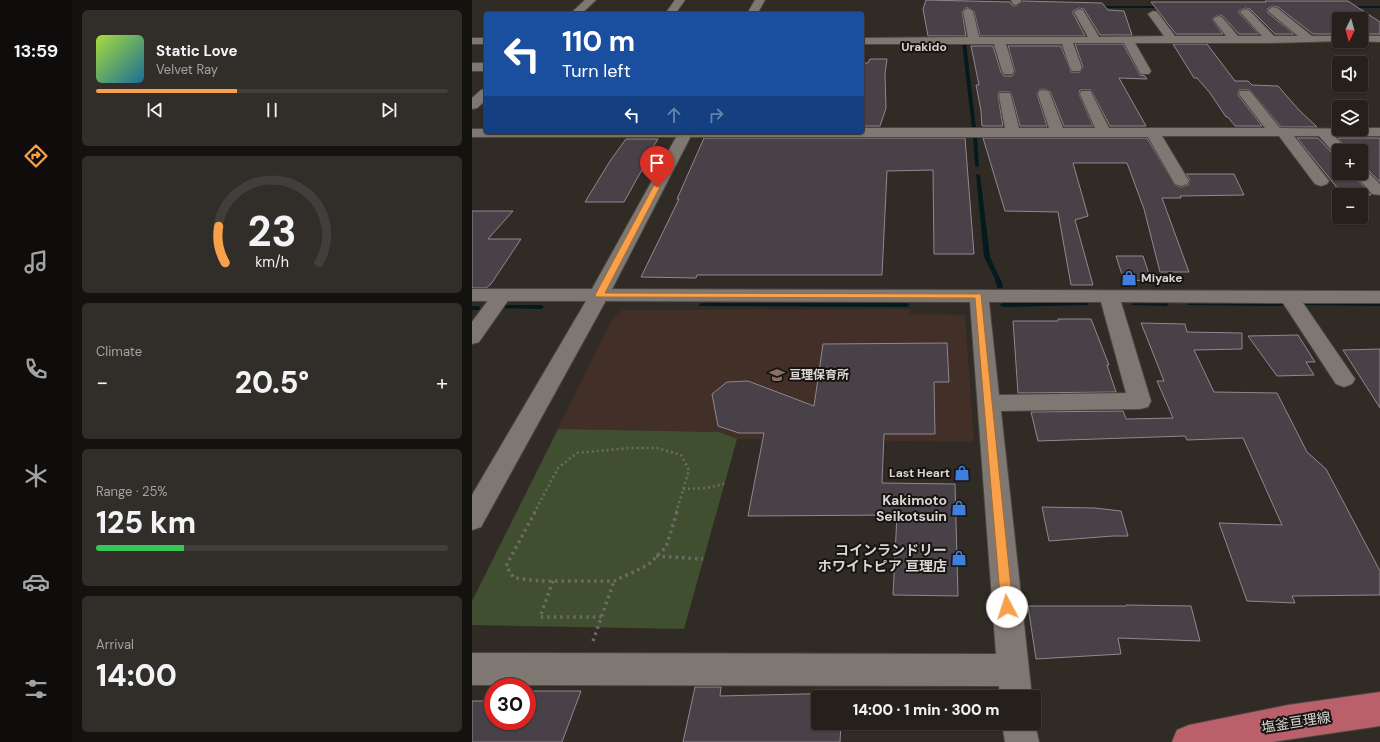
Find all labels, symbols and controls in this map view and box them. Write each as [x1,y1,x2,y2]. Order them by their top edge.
north arrow [1332,12,1368,48]
map controls [1332,12,1368,224]
text: 110 m [562,23,635,60]
icon: left [496,28,548,80]
text: 13:59 [14,39,58,63]
district label: Urakido [901,39,947,55]
text: Static Love [156,41,237,61]
button: sound [1332,56,1368,92]
text: Turn left [562,59,631,83]
text: Velvet Ray [156,61,218,78]
icon: previous [144,99,166,121]
icon: pause [261,99,283,121]
icon: next [378,99,400,121]
button: layers [1332,100,1368,136]
icon: left [621,104,643,126]
icon: ahead [663,104,685,126]
icon: right [705,104,727,126]
icon: directions [22,142,50,170]
button: + [1332,144,1368,180]
pin [640,146,674,187]
icon: arrive [646,152,668,174]
button: − [1332,188,1368,224]
text: 23 [247,204,297,258]
icon: music [22,248,50,276]
text: km/h [255,252,289,270]
shop icon: Miyake [1120,269,1138,287]
place label: Miyake [1141,270,1182,286]
text: Climate [96,343,142,360]
icon: phone [22,355,50,383]
text: 20.5° [235,363,309,402]
school or university icon: 亘理保育所 [768,366,786,384]
place label: 亘理保育所 [789,367,849,383]
text: − [96,368,108,397]
text: + [436,368,448,397]
icon: climate [22,462,50,490]
shop icon: Last Heart [953,464,971,482]
place label: Last Heart [889,465,950,481]
text: Range · 25% [96,483,168,500]
place label: Kakimoto Seikotsuin [876,491,947,525]
shop icon: Kakimoto Seikotsuin [950,499,968,517]
text: 125 km [96,503,196,542]
place label: コインランドリー ホワイトピア 亘理店 [818,541,947,575]
shop icon: コインランドリー ホワイトピア 亘理店 [950,549,968,567]
icon: car [22,568,50,596]
position arrow [986,586,1028,628]
text: Arrival [96,636,134,653]
text: 14:00 [96,656,177,695]
icon: filters [22,675,50,703]
speed limit sign: 30 [484,678,536,730]
text: 14:00 · 1 min · 300 m [853,700,999,720]
street label: 塩釜亘理線 [1260,708,1332,736]

